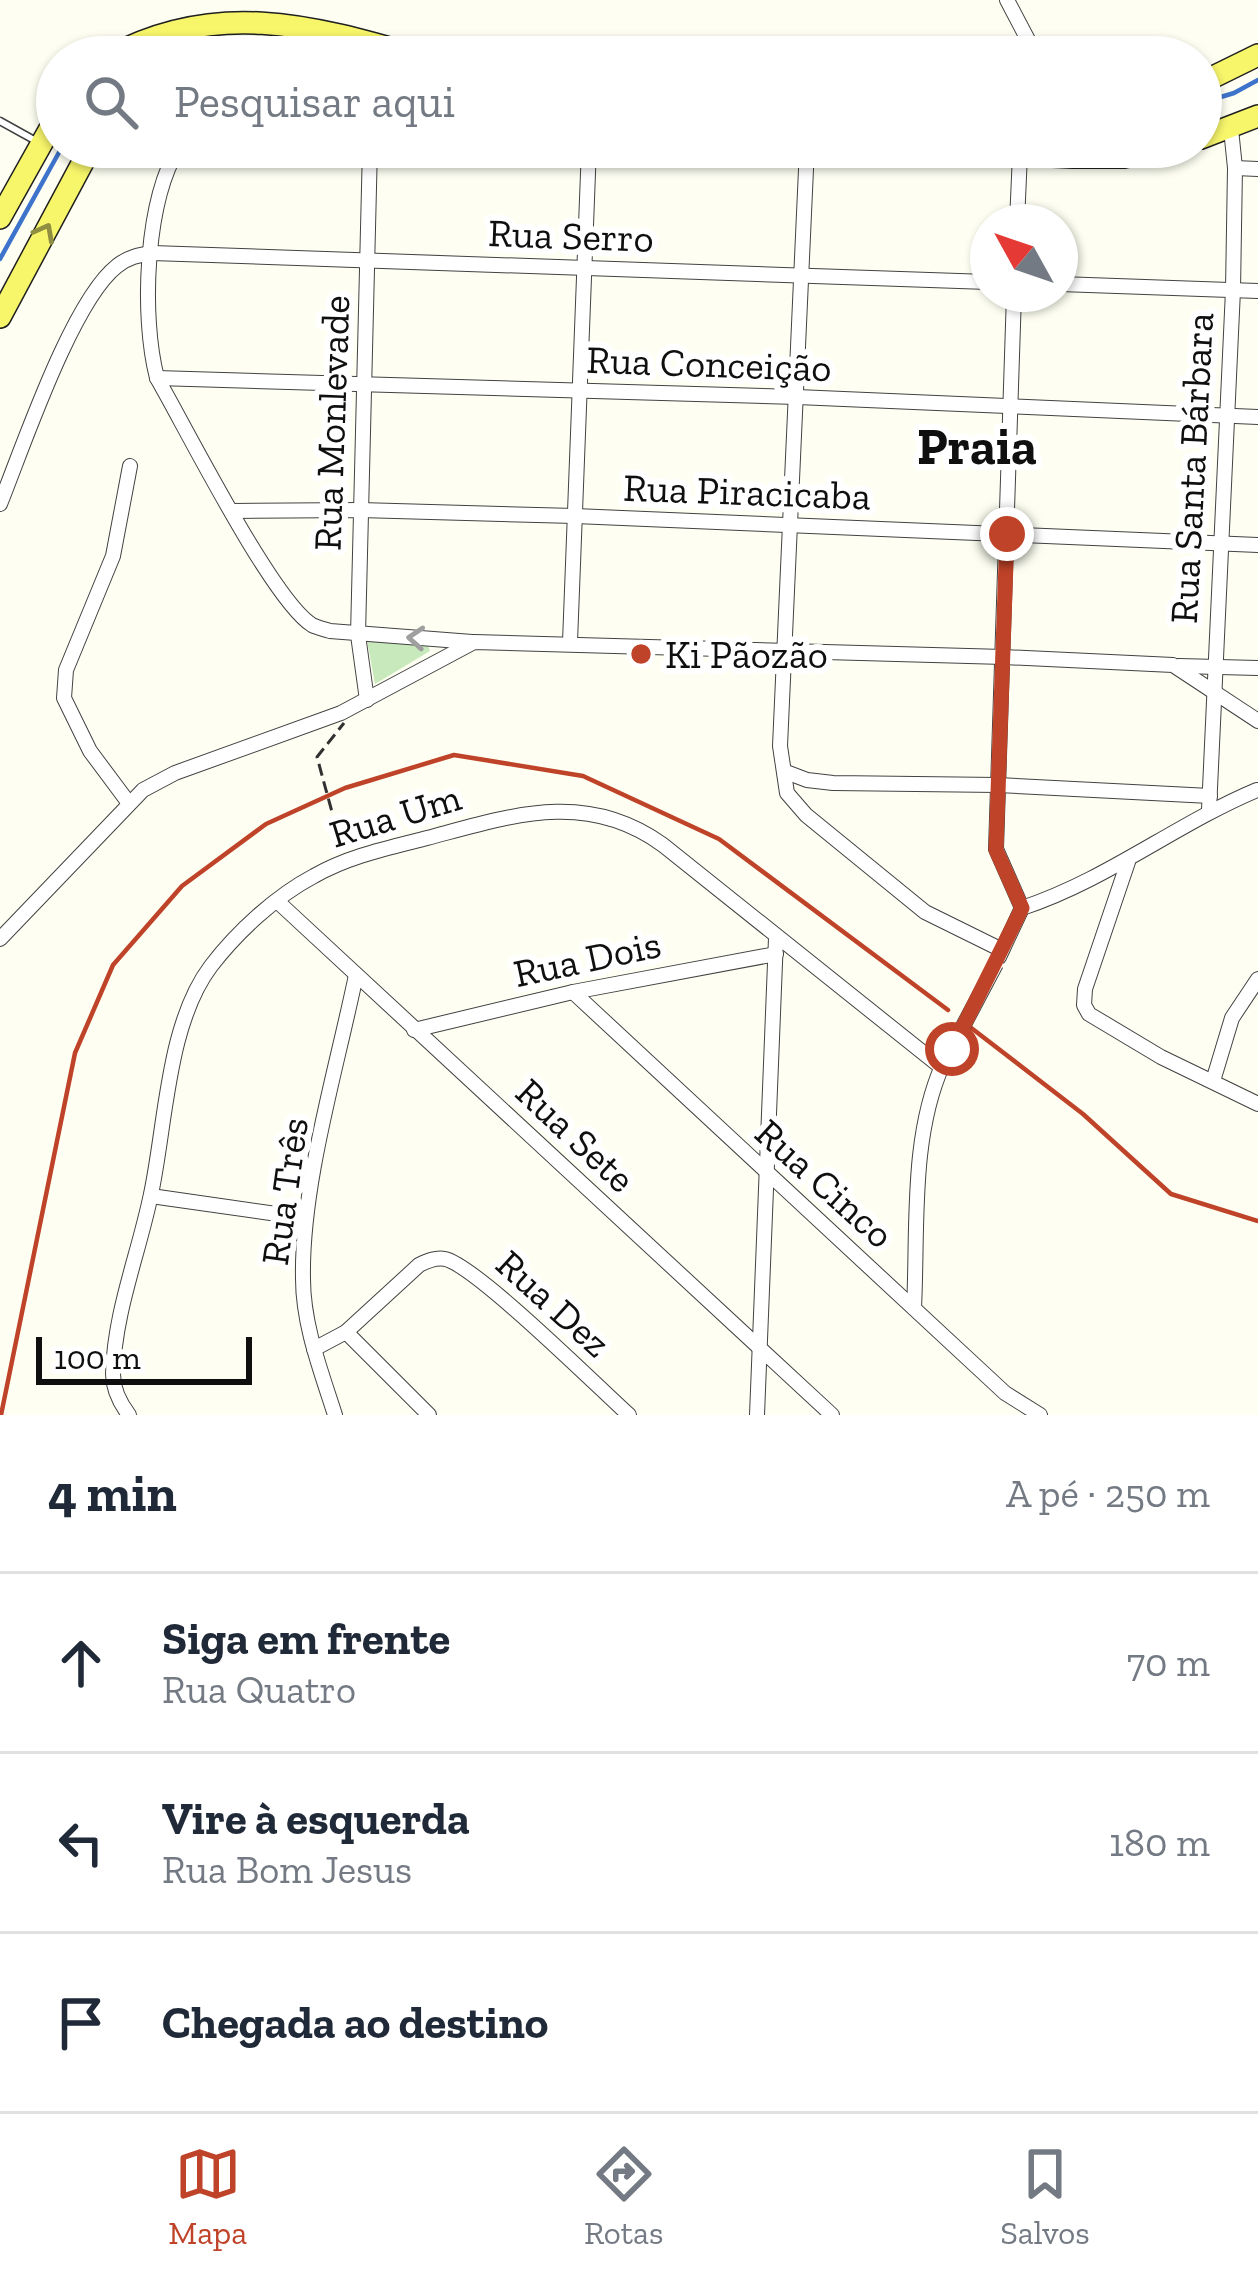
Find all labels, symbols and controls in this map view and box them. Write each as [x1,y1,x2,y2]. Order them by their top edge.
search box [36,36,1222,168]
icon: search [78,69,144,135]
text: Pesquisar aqui [174,75,455,129]
north arrow [970,204,1078,312]
street label: Rua Serro [487,209,655,262]
one-way arrow [30,222,53,244]
street label: Rua Monlevade [304,294,359,552]
street label: Rua Santa Bárbara [1160,311,1223,625]
street label: Rua Conceição [586,336,832,391]
district label: Praia [917,416,1037,477]
street label: Rua Piracicaba [622,464,872,519]
route end [980,507,1034,561]
one-way arrow [406,626,425,652]
place label: Ki Pãozão [665,631,828,678]
marker: Ki Pãozão [628,641,654,667]
street label: Rua Um [324,773,467,858]
street label: Rua Dois [509,920,665,997]
route start [925,1022,979,1076]
street label: Rua Sete [506,1069,645,1202]
street label: Rua Cinco [746,1109,904,1258]
street label: Rua Três [251,1114,318,1268]
street label: Rua Dez [487,1240,621,1367]
scale bar [36,1331,252,1384]
text: 100 m [54,1338,141,1377]
text: 4 min [48,1463,177,1524]
text: A pé · 250 m [1006,1470,1210,1517]
text: Siga em frente [162,1612,450,1666]
icon: ahead [48,1630,114,1696]
text: 70 m [1127,1639,1210,1686]
text: Rua Quatro [162,1666,356,1713]
text: Vire à esquerda [162,1792,470,1846]
icon: left [48,1810,114,1876]
text: 180 m [1109,1819,1210,1866]
text: Rua Bom Jesus [162,1846,412,1893]
icon: arrive [48,1990,114,2056]
text: Chegada ao destino [162,1996,548,2050]
tab: Mapa [168,2141,247,2252]
tab: Rotas [584,2141,663,2252]
tab: Salvos [1000,2141,1090,2252]

